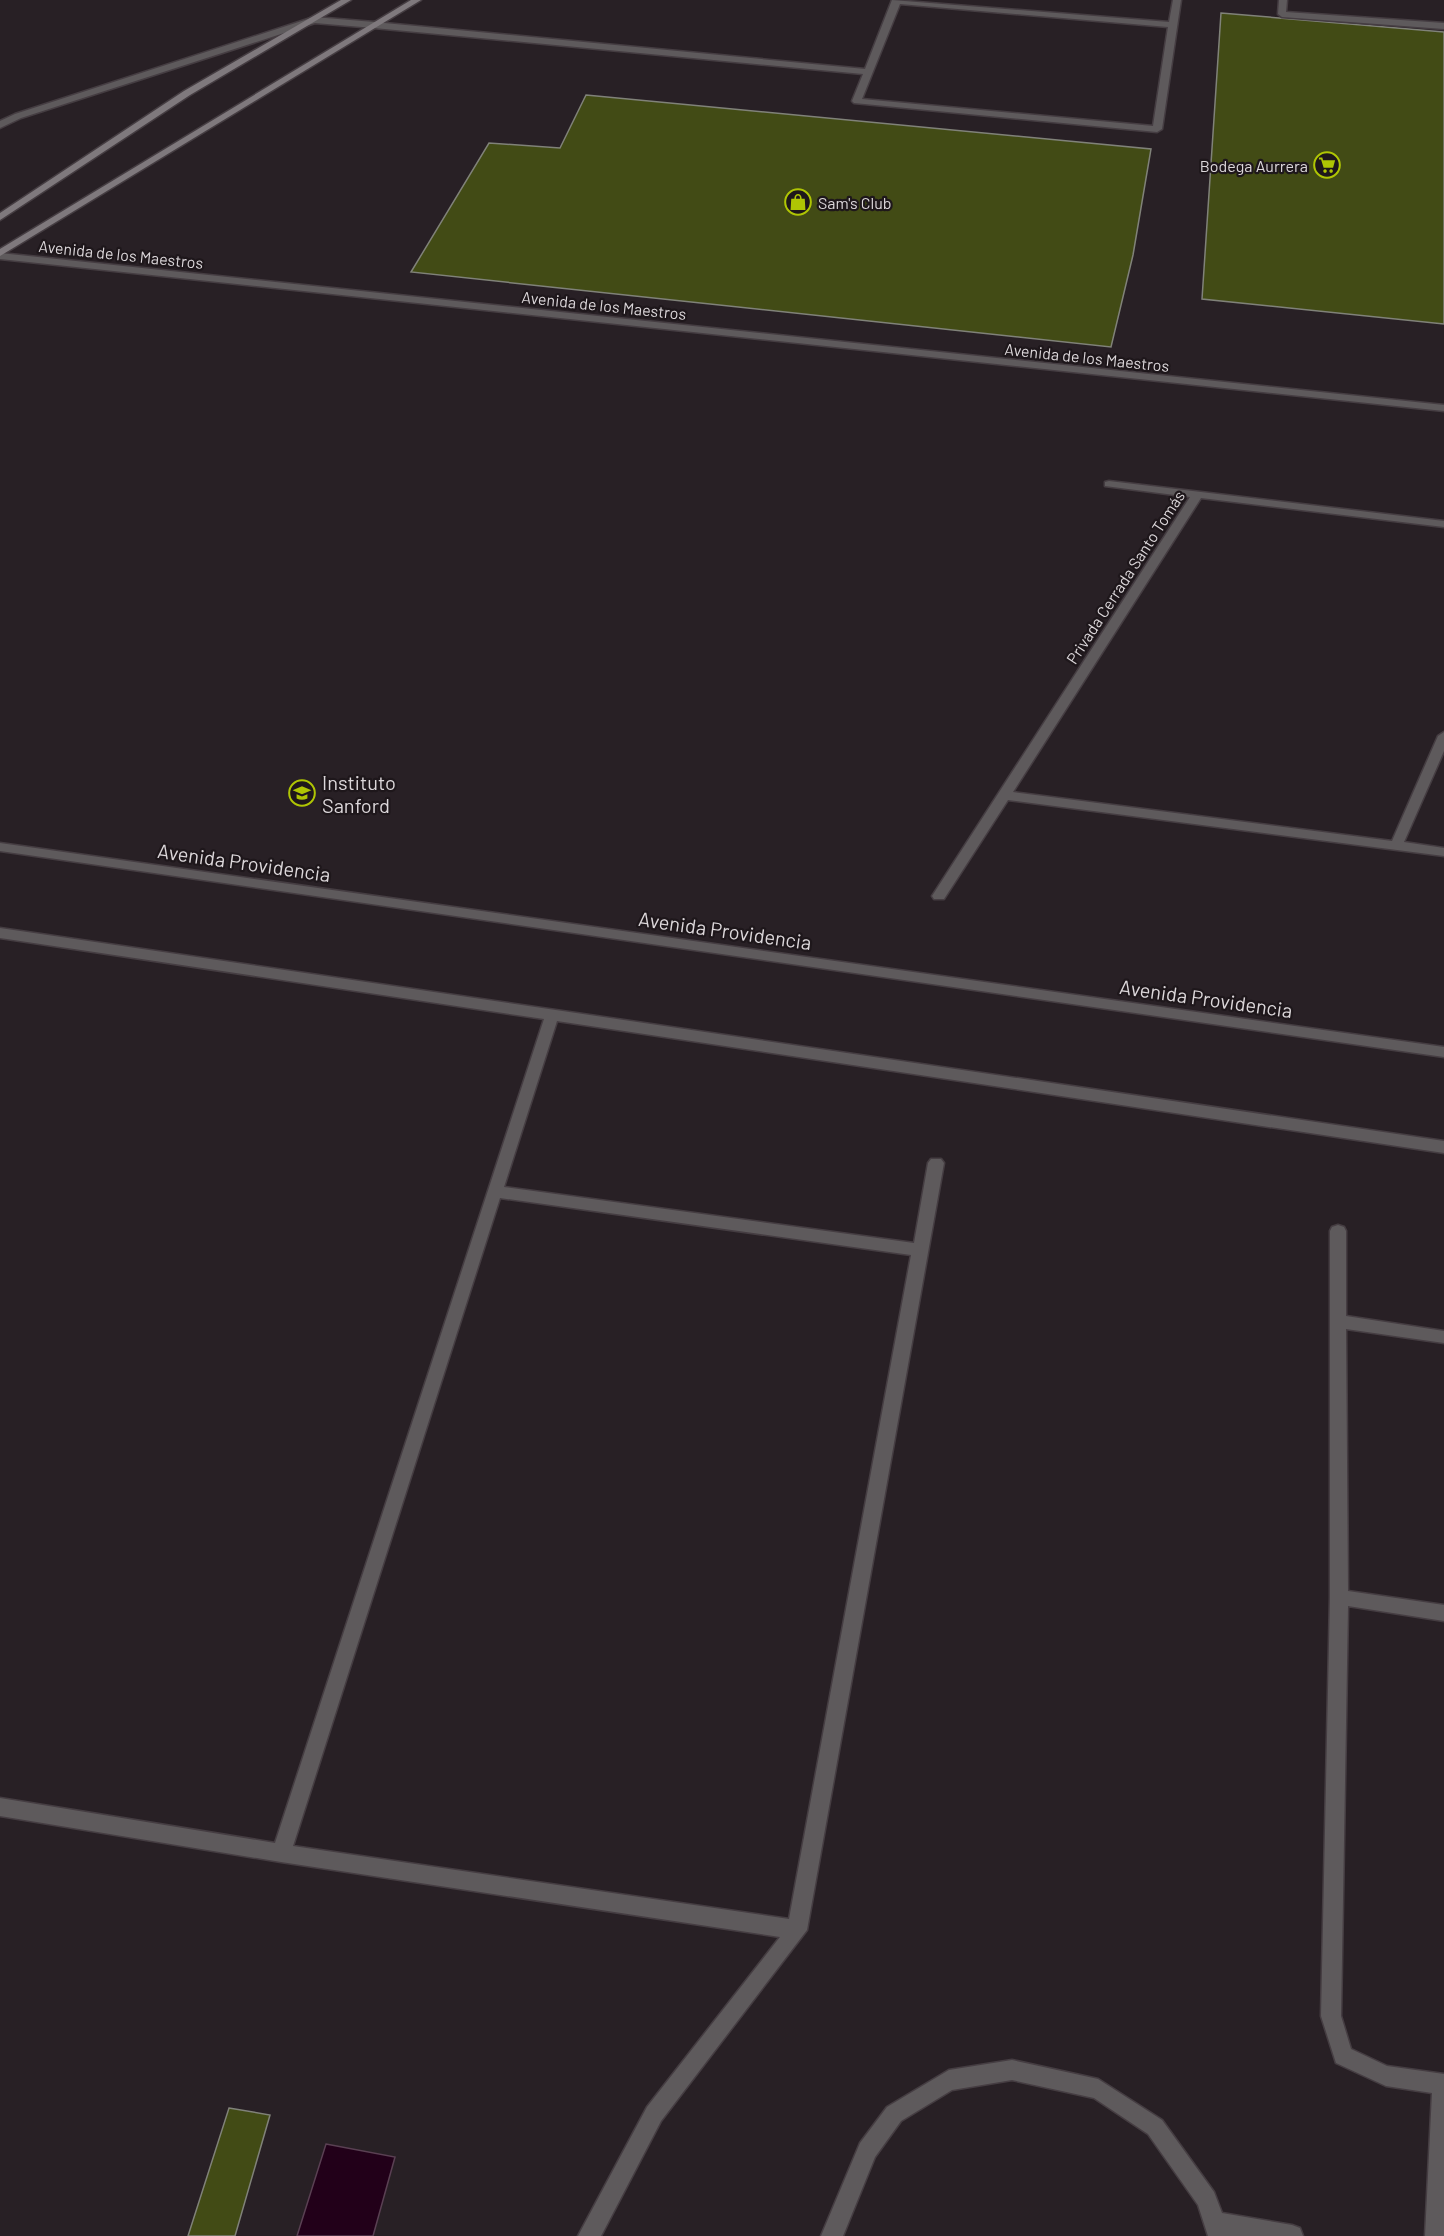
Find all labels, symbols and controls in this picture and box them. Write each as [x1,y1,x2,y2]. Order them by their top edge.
supermarket icon: Bodega Aurrera [1312,150,1342,180]
place label: Bodega Aurrera [1200,156,1308,175]
shop icon: Sam's Club [783,187,813,217]
place label: Sam's Club [818,193,892,212]
street label: Avenida de los Maestros [38,236,204,272]
street label: Avenida de los Maestros [521,287,687,323]
street label: Avenida de los Maestros [1004,339,1170,375]
street label: Privada Cerrada Santo Tomás [1062,487,1188,667]
place label: Instituto Sanford [322,770,396,817]
school or university icon: Instituto Sanford [287,778,317,808]
street label: Avenida Providencia [156,838,332,886]
street label: Avenida Providencia [637,906,813,954]
street label: Avenida Providencia [1118,974,1294,1022]

